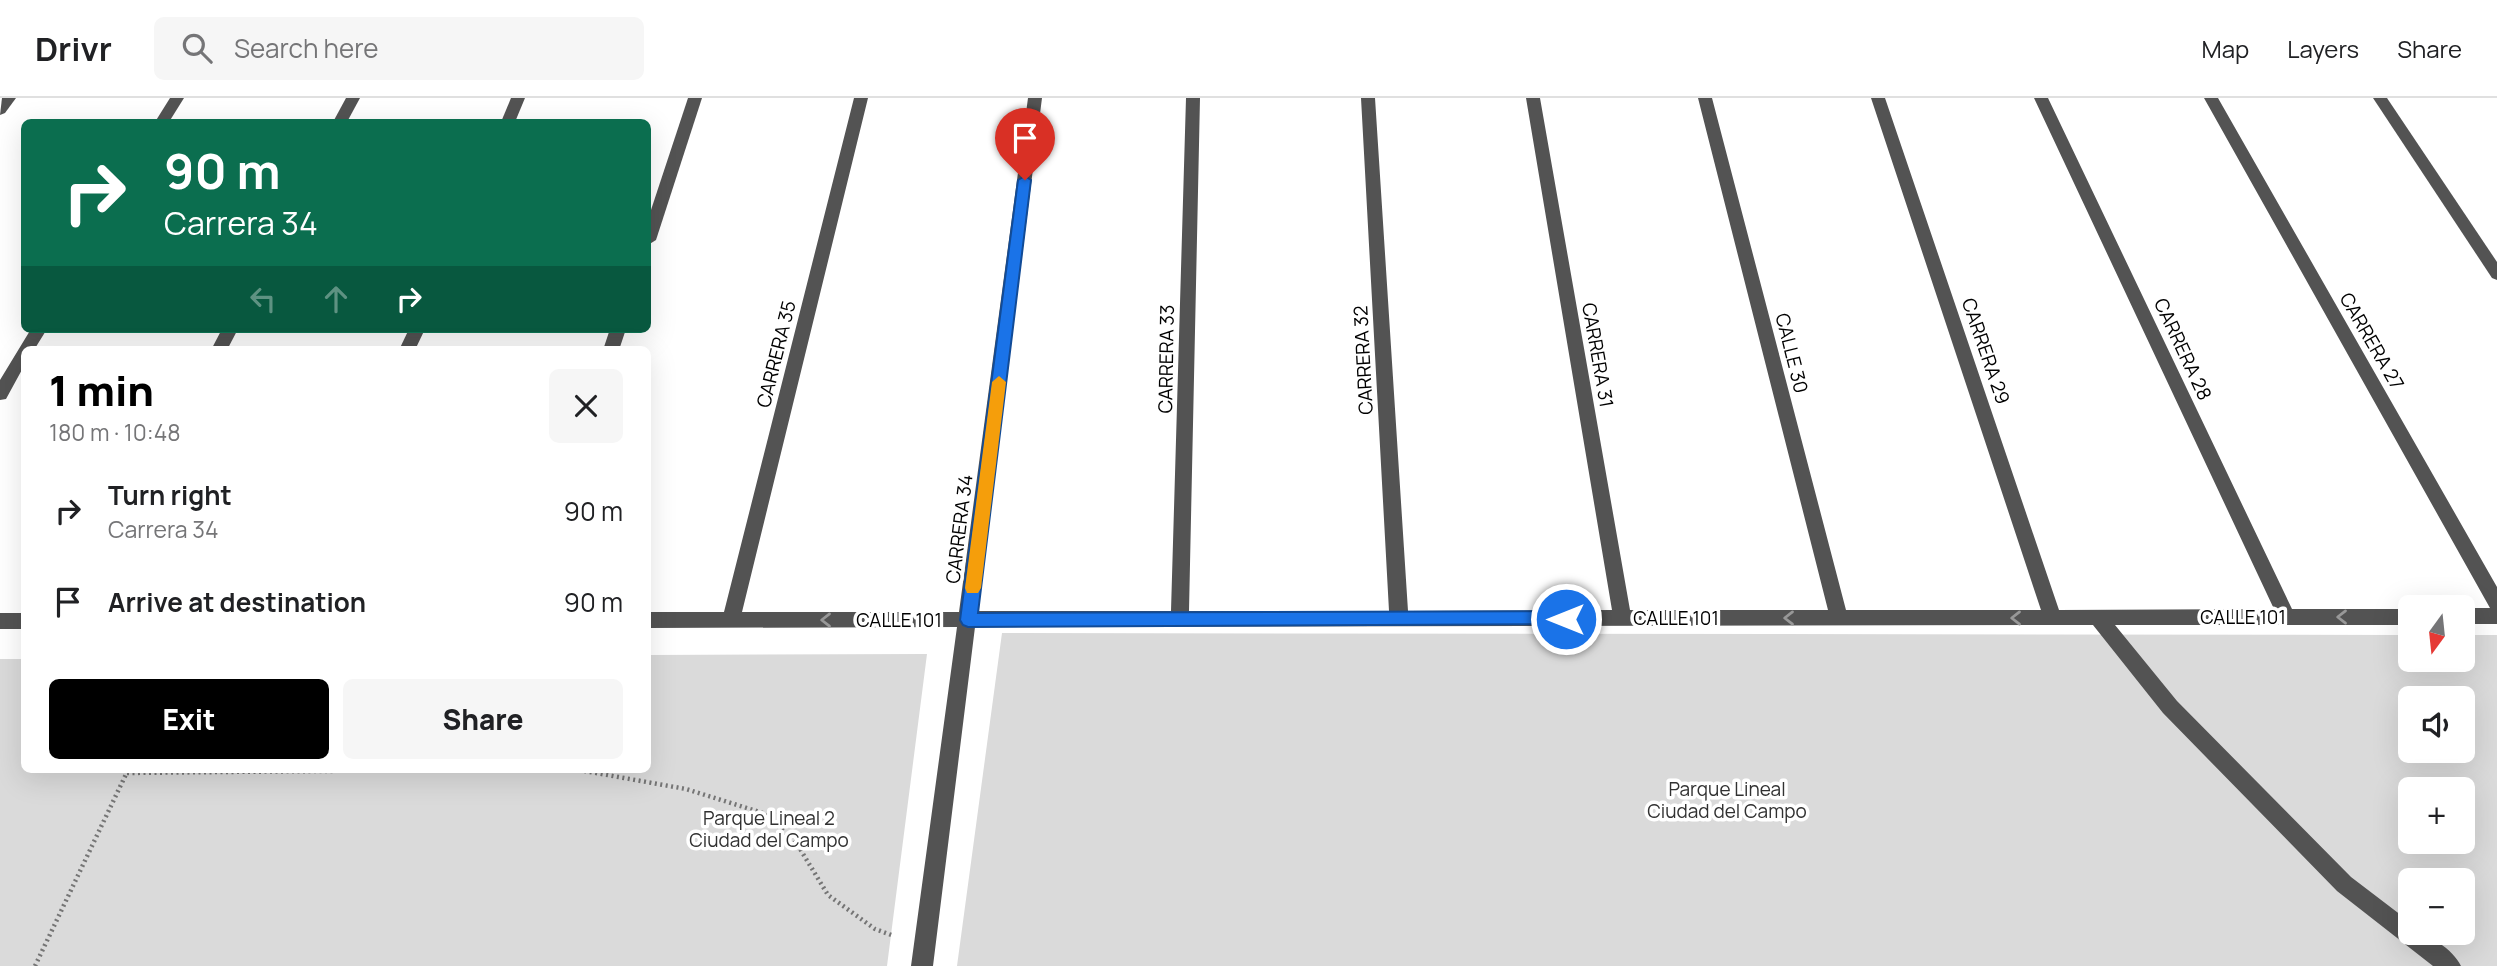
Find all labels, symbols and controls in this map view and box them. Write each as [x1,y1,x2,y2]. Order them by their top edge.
search box [154,17,644,80]
text: Drivr [35,26,112,71]
icon: search [178,29,216,67]
text: Search here [234,30,378,66]
text: Map [2202,32,2249,65]
text: Layers [2287,32,2359,65]
text: Share [2397,32,2462,65]
pin [995,108,1055,180]
icon: arrive [1006,119,1044,157]
text: 90 m [164,137,281,204]
icon: right [49,147,140,238]
text: Carrera 34 [164,201,318,245]
icon: left [244,280,282,318]
icon: ahead [317,280,355,318]
icon: right [390,280,428,318]
street label: CARRERA 27 [2334,288,2410,394]
street label: CARRERA 28 [2148,294,2218,404]
street label: CARRERA 29 [1956,295,2016,407]
street label: CARRERA 35 [750,298,802,410]
street label: CARRERA 31 [1576,301,1620,409]
street label: CARRERA 33 [1152,304,1180,414]
street label: CARRERA 32 [1347,305,1379,415]
street label: CALLE 30 [1770,310,1814,396]
text: 1 min [49,361,154,419]
button: close [549,369,623,443]
text: 180 m · 10:48 [49,416,181,448]
street label: CARRERA 34 [939,473,979,585]
text: Turn right [108,477,232,513]
icon: right [49,492,87,530]
text: 90 m [564,493,623,529]
text: Carrera 34 [108,513,219,545]
position arrow [1529,582,1603,656]
icon: arrive [49,583,87,621]
text: Arrive at destination [108,584,366,620]
text: 90 m [564,584,623,620]
north arrow [2398,595,2474,672]
map controls [2398,595,2475,945]
street label: CALLE 101 [2200,604,2286,630]
street label: CALLE 101 [1633,605,1719,631]
street label: CALLE 101 [856,607,942,633]
one-way arrow [2336,609,2346,625]
one-way arrow [1783,610,1793,626]
one-way arrow [2010,610,2021,626]
one-way arrow [820,612,831,628]
button: Exit [49,679,329,759]
button: Share [343,679,623,759]
button: sound [2398,686,2475,763]
park label: Parque Lineal Ciudad del Campo [1647,776,1807,824]
button: + [2398,777,2475,854]
park label: Parque Lineal 2 Ciudad del Campo [689,805,849,853]
button: − [2398,868,2475,945]

